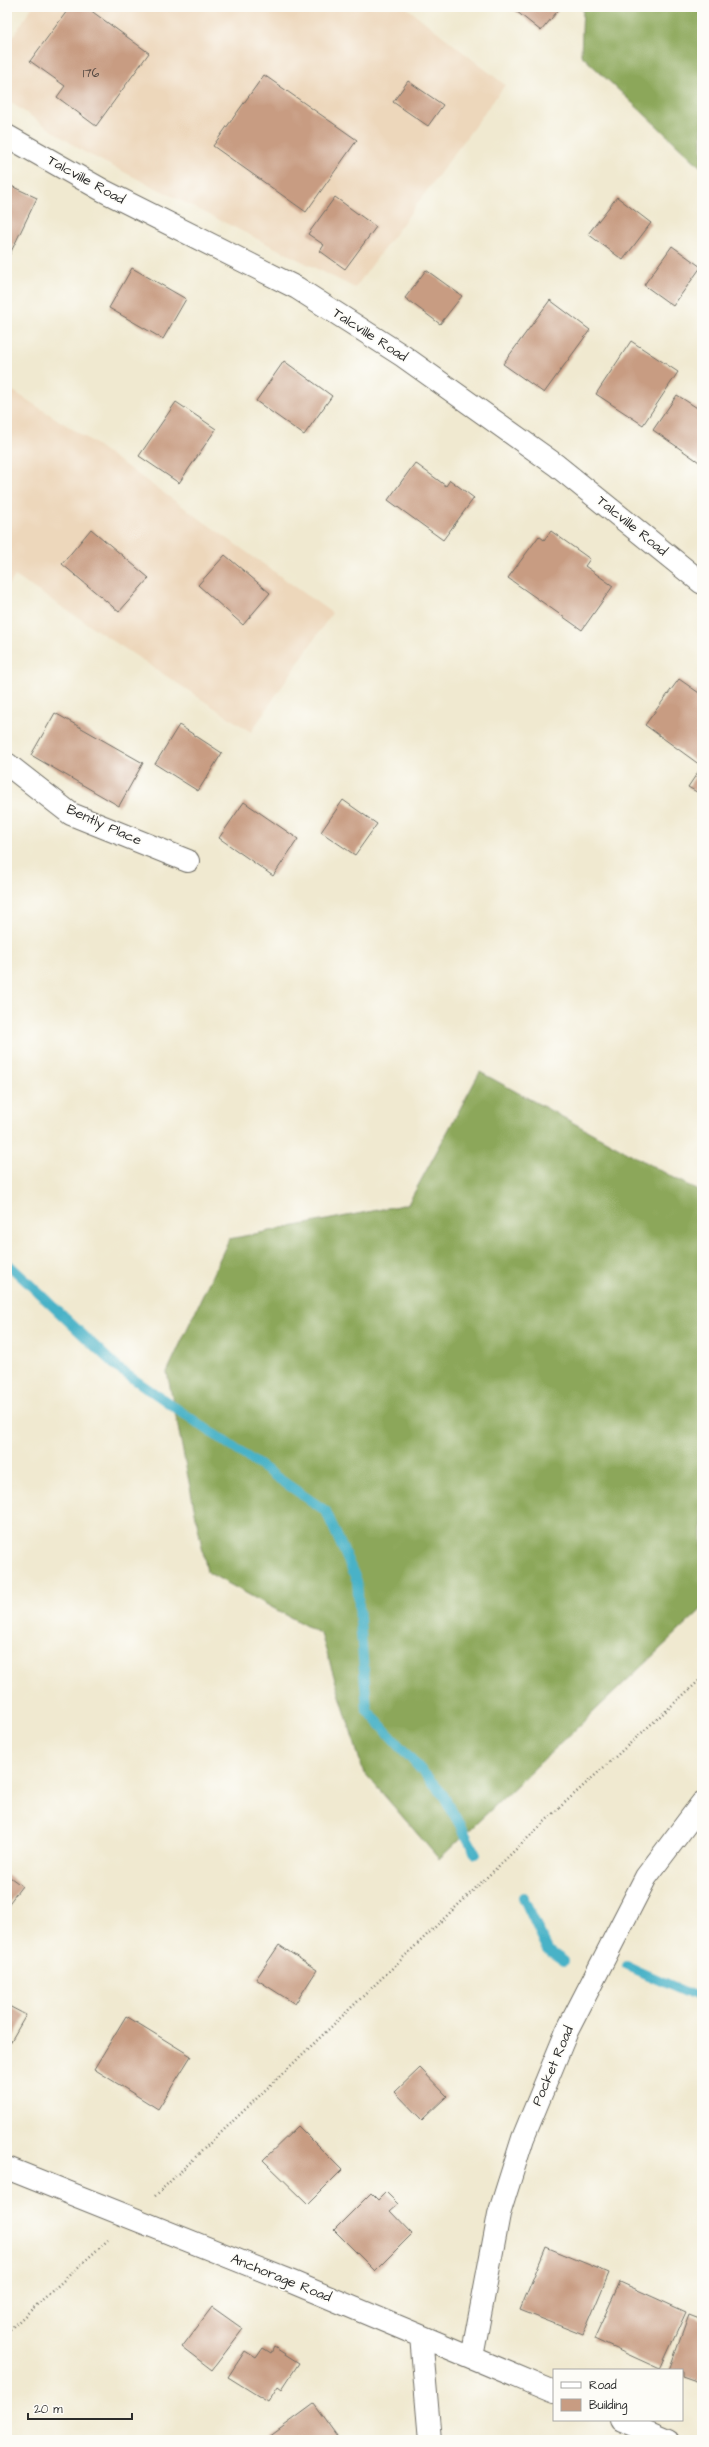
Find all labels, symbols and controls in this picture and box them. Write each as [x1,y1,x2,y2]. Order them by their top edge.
house number: 176 [83,65,100,82]
street label: Talcville Road [44,150,128,210]
street label: Talcville Road [328,303,412,367]
street label: Talcville Road [592,491,672,561]
street label: Bently Place [63,800,145,851]
street label: Pocket Road [527,2023,579,2109]
street label: Anchorage Road [228,2249,334,2307]
legend [553,2369,683,2421]
text: Road [589,2377,617,2394]
scale bar [28,2395,132,2421]
text: Building [589,2397,627,2415]
text: 20 m [34,2401,63,2418]

